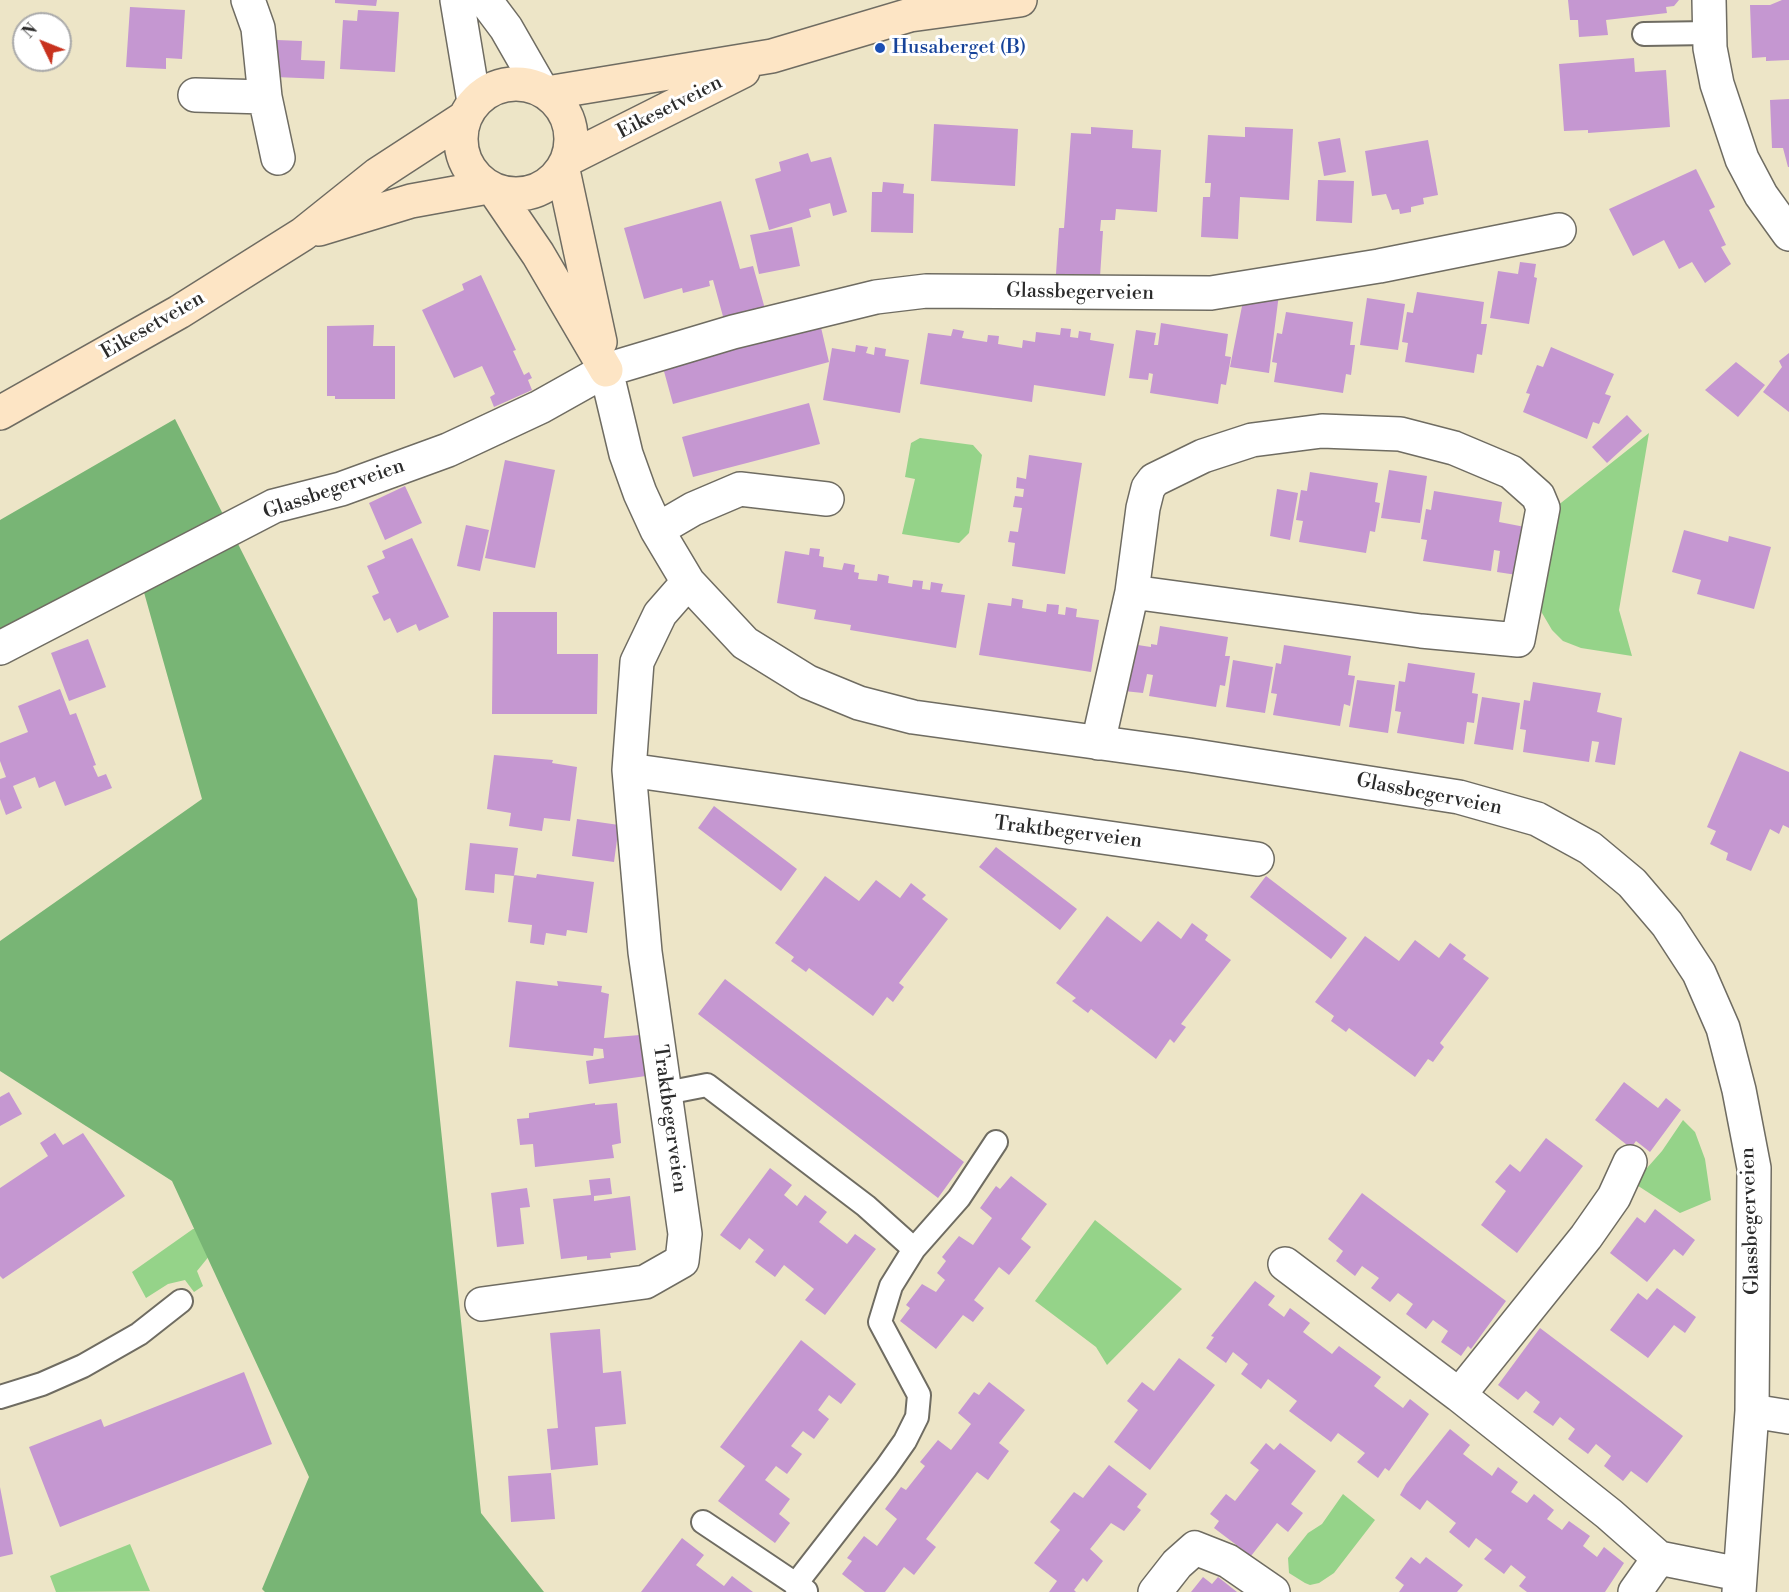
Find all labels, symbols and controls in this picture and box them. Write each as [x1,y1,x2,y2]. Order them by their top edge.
north arrow [12,12,72,72]
text: N [19,20,42,43]
place label: Husaberget (B) [892,36,1026,60]
marker: Husaberget (B) [873,41,887,55]
street label: Eikesetveien [613,71,727,145]
street label: Glassbegerveien [1006,280,1154,306]
street label: Eikesetveien [97,287,209,365]
street label: Glassbegerveien [260,455,408,525]
street label: Glassbegerveien [1354,769,1504,821]
street label: Traktbegerveien [993,812,1143,854]
street label: Traktbegerveien [647,1043,691,1195]
street label: Glassbegerveien [1736,1147,1766,1295]

